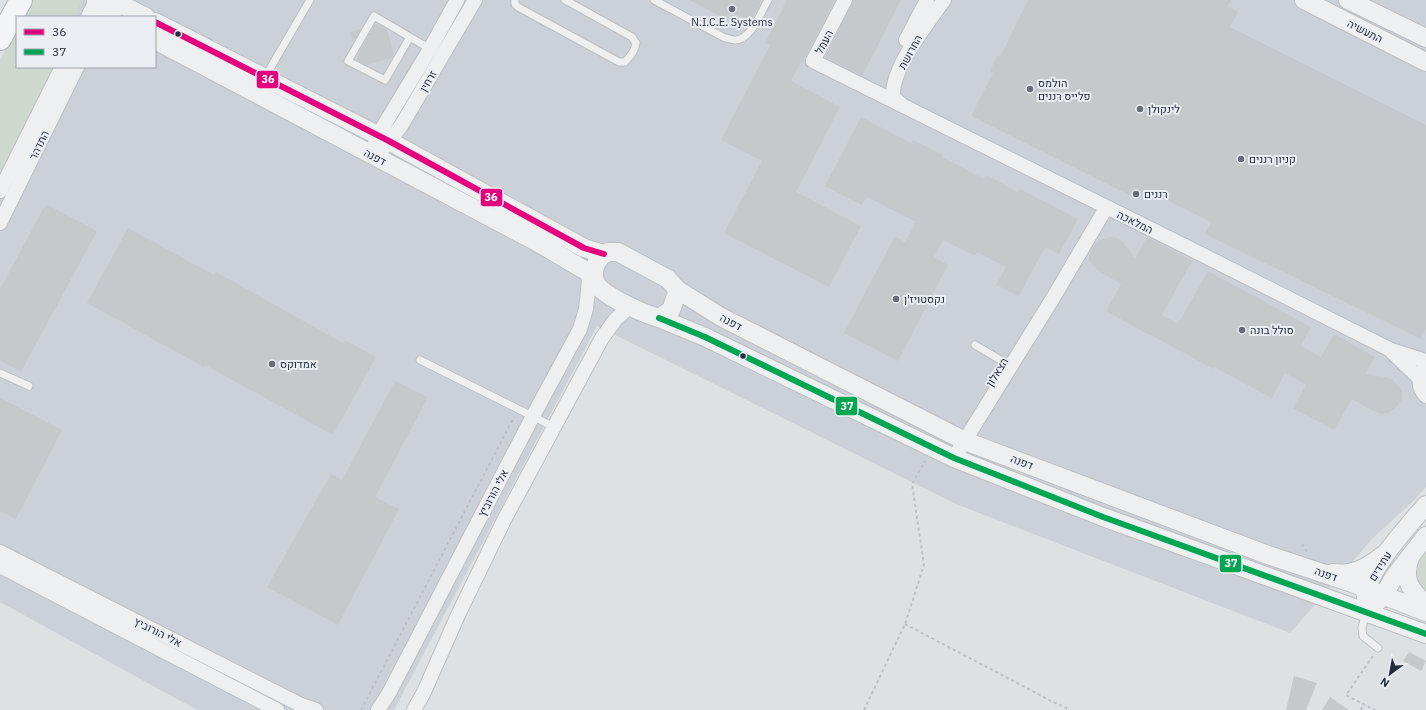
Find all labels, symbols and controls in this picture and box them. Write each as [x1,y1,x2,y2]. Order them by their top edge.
marker: N.I.C.E. Systems [727,4,737,14]
place label: N.I.C.E. Systems [691,15,773,29]
legend [16,16,156,68]
street label: התעשיה [1345,16,1385,46]
text: 36 [52,24,66,39]
street label: העמל [812,27,836,57]
unlabelled marker [173,29,183,39]
street label: החרושת [895,32,925,72]
text: 37 [52,44,66,59]
street label: זרחין [416,68,440,94]
line badge: 36 [256,70,279,89]
text: 36 [261,72,275,86]
place label: הולמס פלייס רננים [1038,76,1090,103]
marker: הולמס פלייס רננים [1025,84,1035,94]
place label: לינקולן [1148,102,1180,116]
marker: לינקולן [1135,104,1145,114]
street label: התדהר [26,128,52,162]
street label: דפנה [362,145,389,169]
place label: קניון רננים [1249,152,1296,166]
marker: קניון רננים [1236,154,1246,164]
place label: רננים [1144,187,1168,201]
line badge: 36 [480,188,503,207]
marker: רננים [1131,189,1141,199]
text: 36 [484,190,498,204]
street label: המלאכה [1115,207,1155,237]
place label: נקסטויז'ן [904,292,945,306]
marker: נקסטויז'ן [891,294,901,304]
street label: דפנה [718,310,745,334]
place label: סולל בונה [1250,323,1294,337]
marker: סולל בונה [1237,325,1247,335]
unlabelled marker [738,351,748,361]
street label: הצאלון [983,355,1011,389]
place label: אמדוקס [280,357,317,371]
marker: אמדוקס [267,359,277,369]
line badge: 37 [835,396,858,416]
text: 37 [840,399,854,413]
street label: דפנה [1009,451,1036,473]
street label: אלי הורוביץ [475,467,511,519]
street label: עתידים [1365,548,1395,584]
line badge: 37 [1219,554,1242,573]
text: 37 [1224,556,1238,570]
street label: דפנה [1313,564,1339,584]
street label: אלי הורוביץ [132,614,184,650]
north arrow [1370,654,1410,694]
text: N [1378,674,1392,691]

